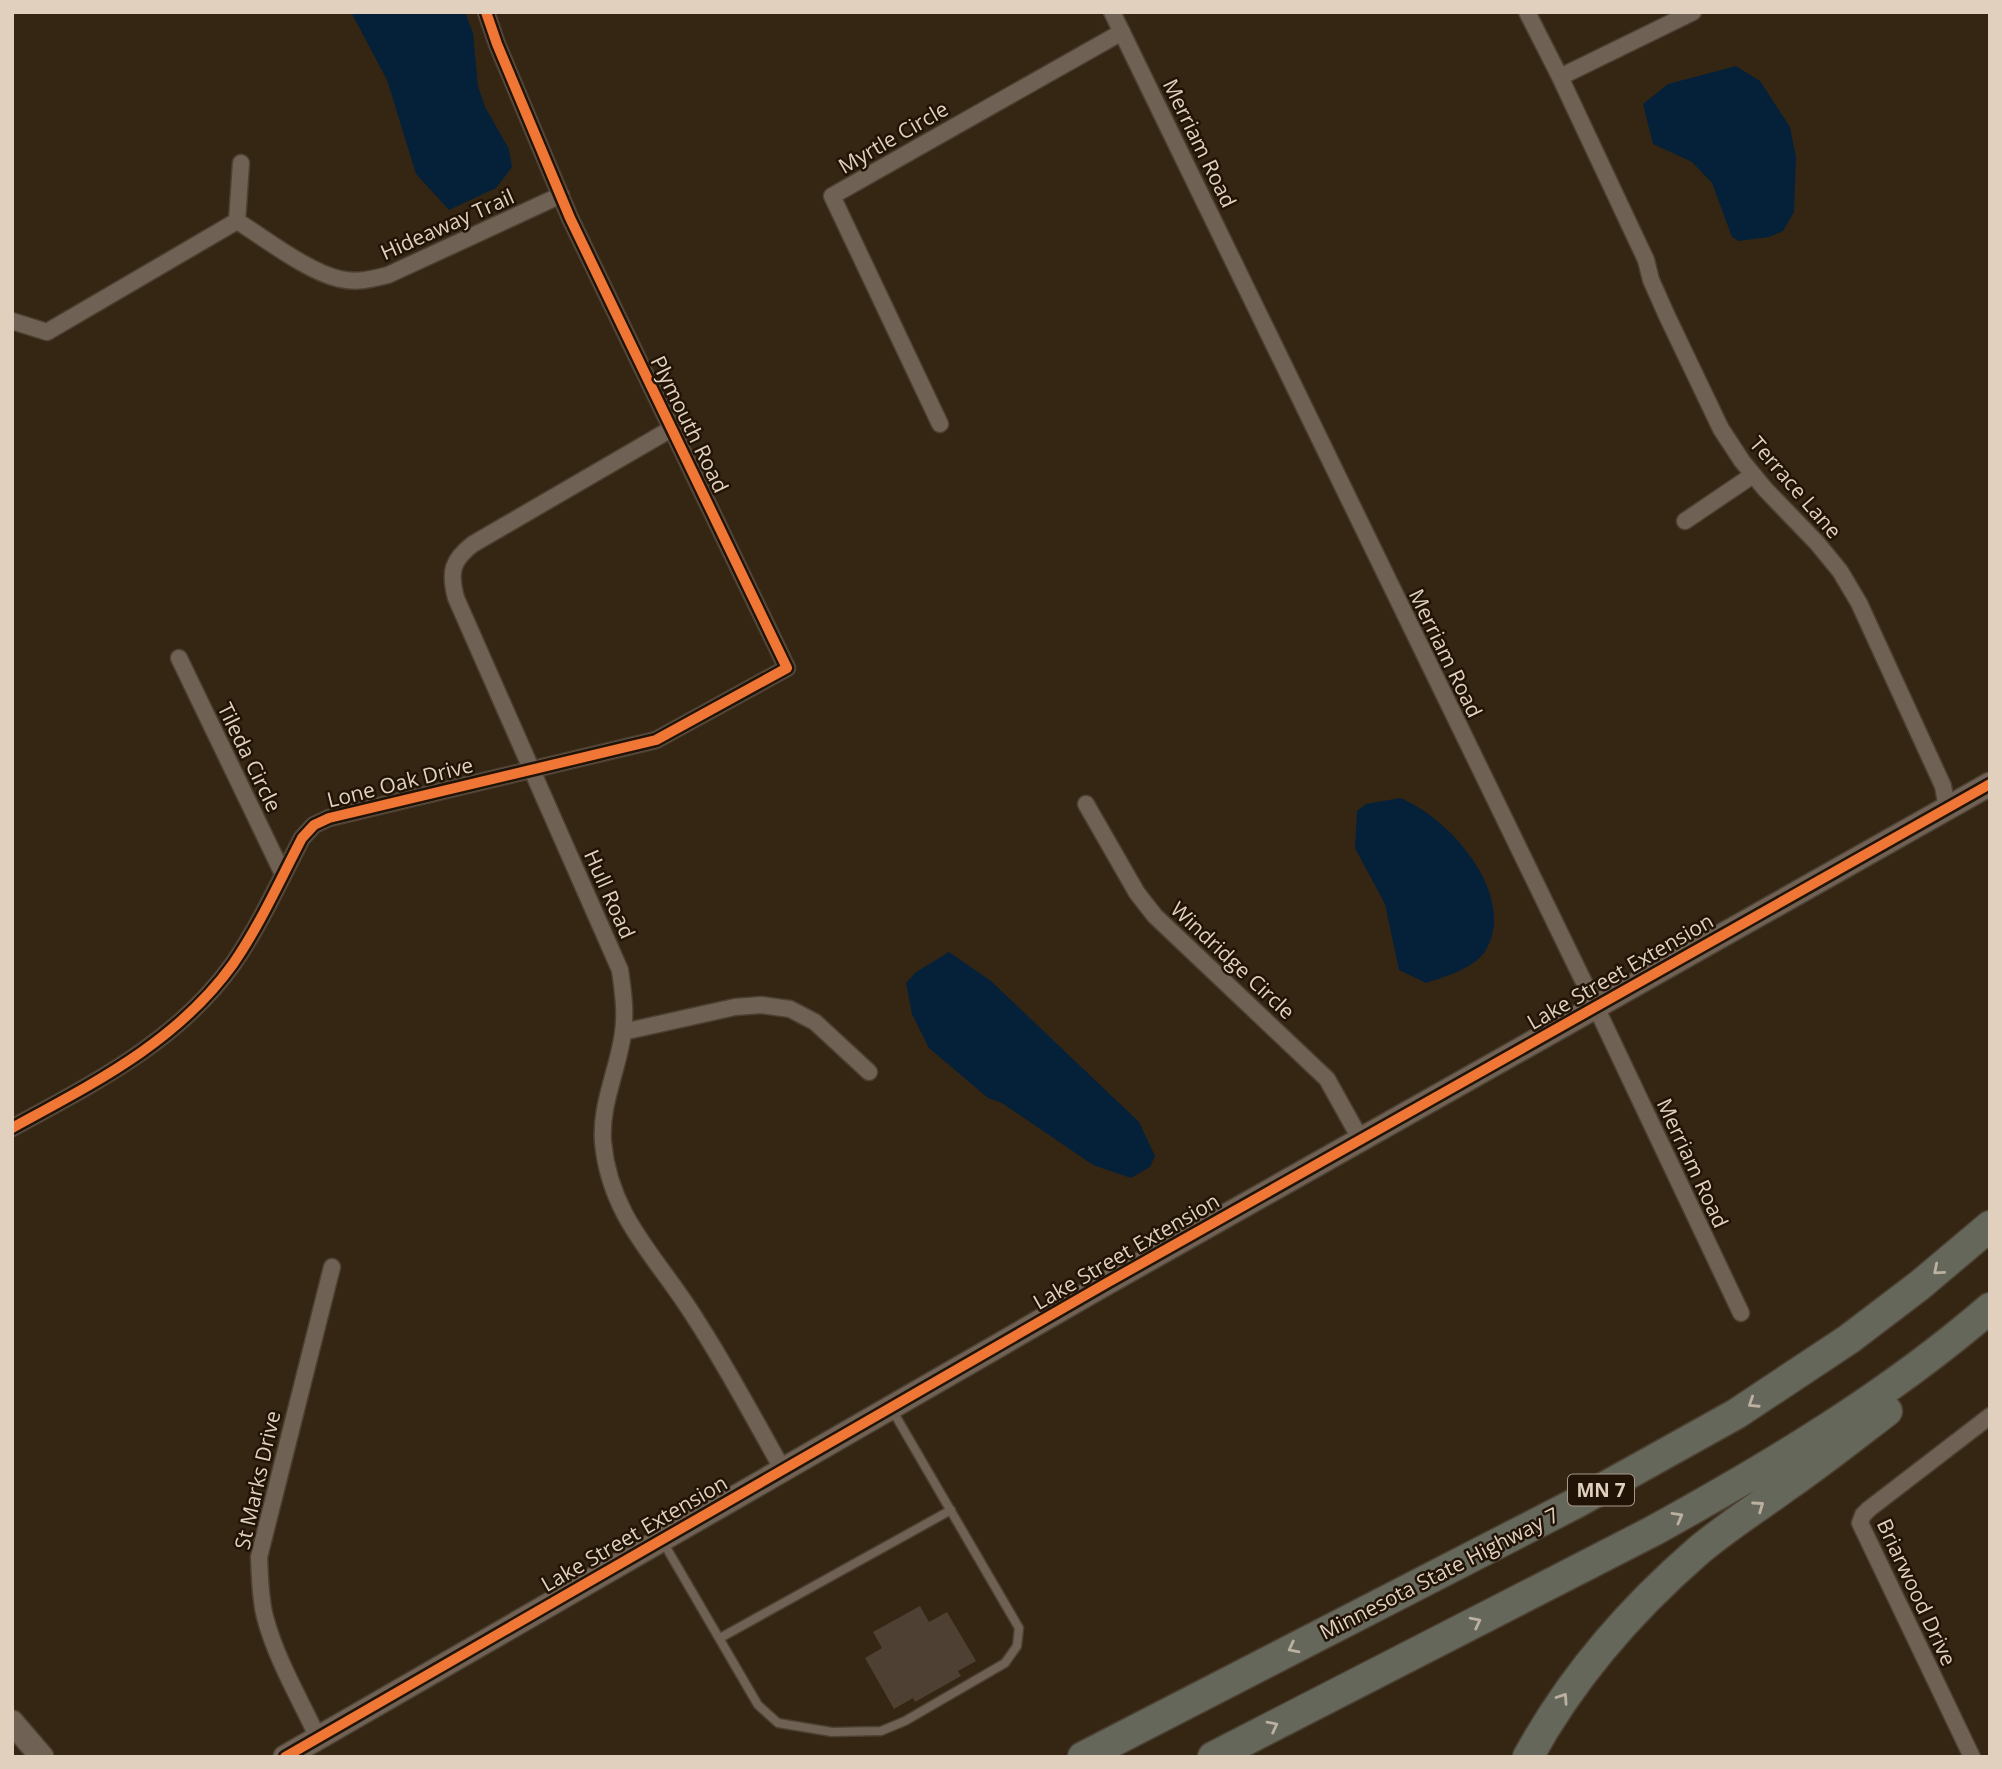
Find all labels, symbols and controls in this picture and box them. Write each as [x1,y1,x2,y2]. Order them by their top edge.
street label: Merriam Road [1157,74,1243,212]
street label: Myrtle Circle [833,94,953,180]
street label: Hideaway Trail [376,182,518,266]
street label: Plymouth Road [645,351,735,497]
street label: Terrace Lane [1744,430,1848,544]
street label: Merriam Road [1403,584,1489,722]
street label: Tileda Circle [212,698,288,816]
street label: Lone Oak Drive [324,750,476,814]
street label: Hull Road [578,845,642,943]
street label: Windridge Circle [1165,895,1301,1025]
street label: Lake Street Extension [1522,906,1718,1036]
street label: Merriam Road [1651,1094,1735,1232]
street label: Lake Street Extension [1028,1186,1224,1316]
one-way arrow [1933,1262,1946,1274]
one-way arrow [1748,1394,1761,1407]
street label: St Marks Drive [227,1408,287,1552]
street label: Lake Street Extension [536,1468,732,1598]
road number: MN 7 [1568,1474,1634,1506]
street label: Minnesota State Highway 7 [1314,1500,1564,1646]
one-way arrow [1751,1502,1764,1514]
one-way arrow [1671,1512,1683,1526]
street label: Briarwood Drive [1871,1514,1963,1670]
one-way arrow [1469,1617,1481,1631]
one-way arrow [1288,1639,1300,1653]
one-way arrow [1555,1693,1567,1706]
one-way arrow [1266,1720,1279,1734]

